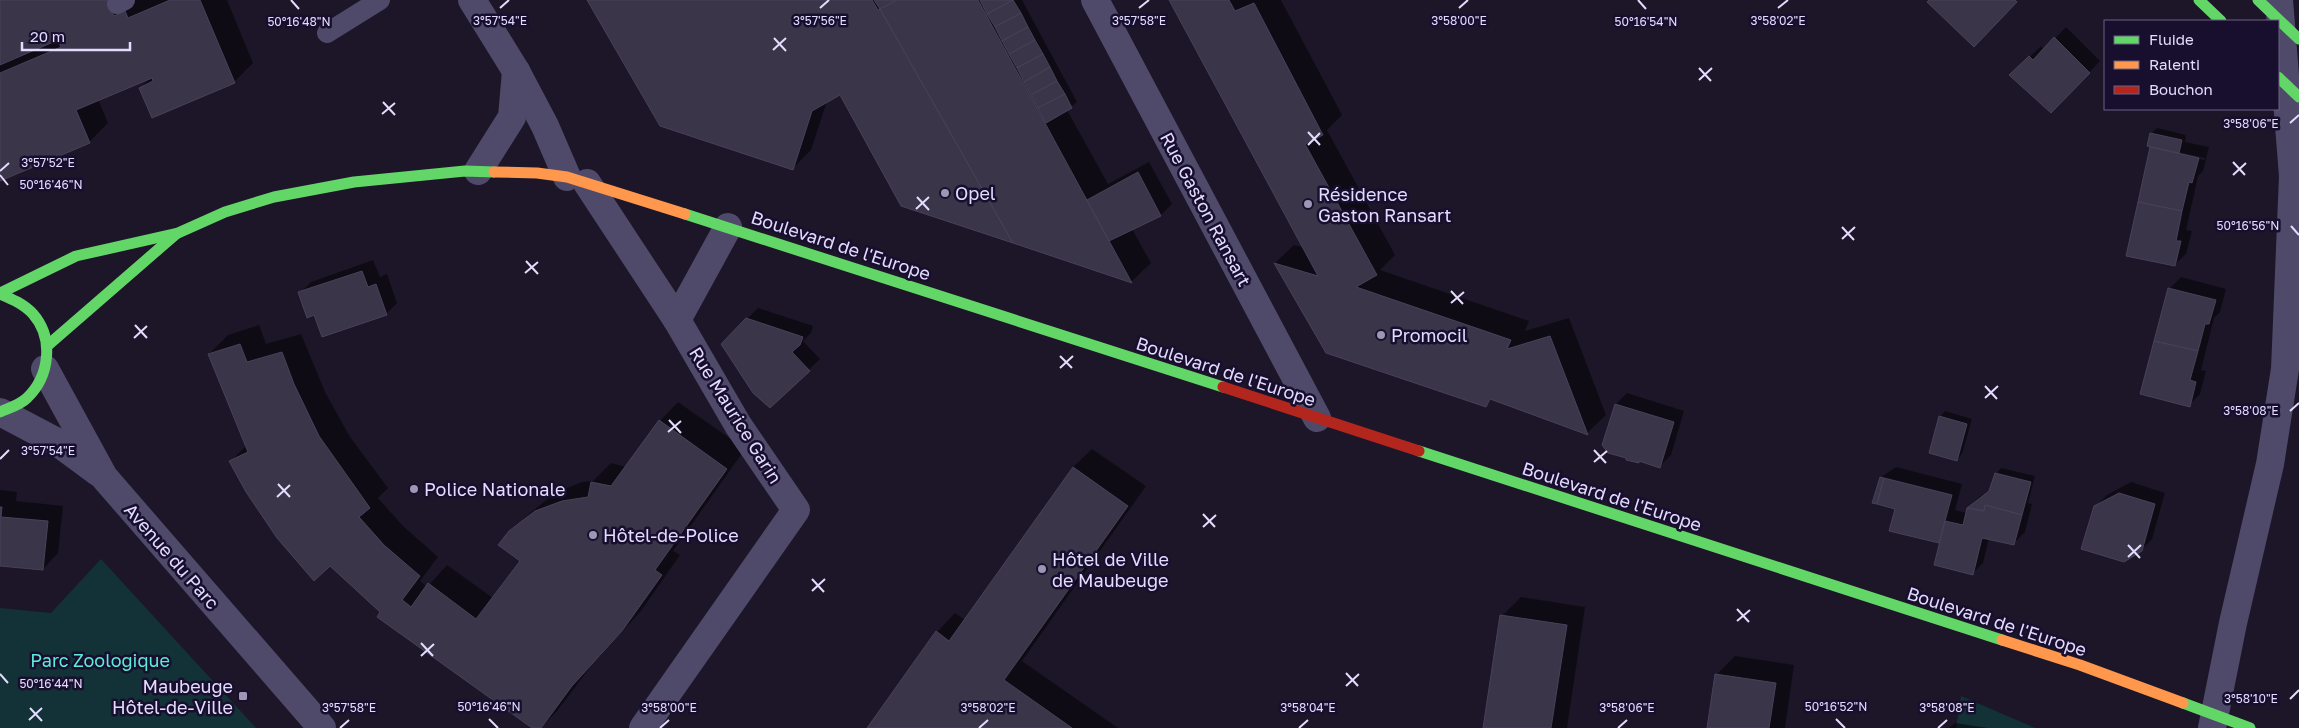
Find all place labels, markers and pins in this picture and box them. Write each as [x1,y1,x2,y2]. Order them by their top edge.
place label: Opel [955,182,996,204]
place label: Résidence Gaston Ransart [1318,183,1452,226]
marker: Opel [939,187,951,199]
marker: Résidence Gaston Ransart [1302,198,1314,210]
place label: Promocil [1391,324,1468,346]
marker: Promocil [1375,329,1387,341]
place label: Police Nationale [424,478,566,500]
marker: Police Nationale [408,483,420,495]
place label: Hôtel-de-Police [603,524,739,546]
marker: Hôtel-de-Police [587,529,599,541]
place label: Hôtel de Ville de Maubeuge [1052,548,1169,591]
marker: Hôtel de Ville de Maubeuge [1036,563,1048,575]
place label: Maubeuge Hôtel-de-Ville [112,675,233,718]
marker: Maubeuge Hôtel-de-Ville [237,690,249,702]

